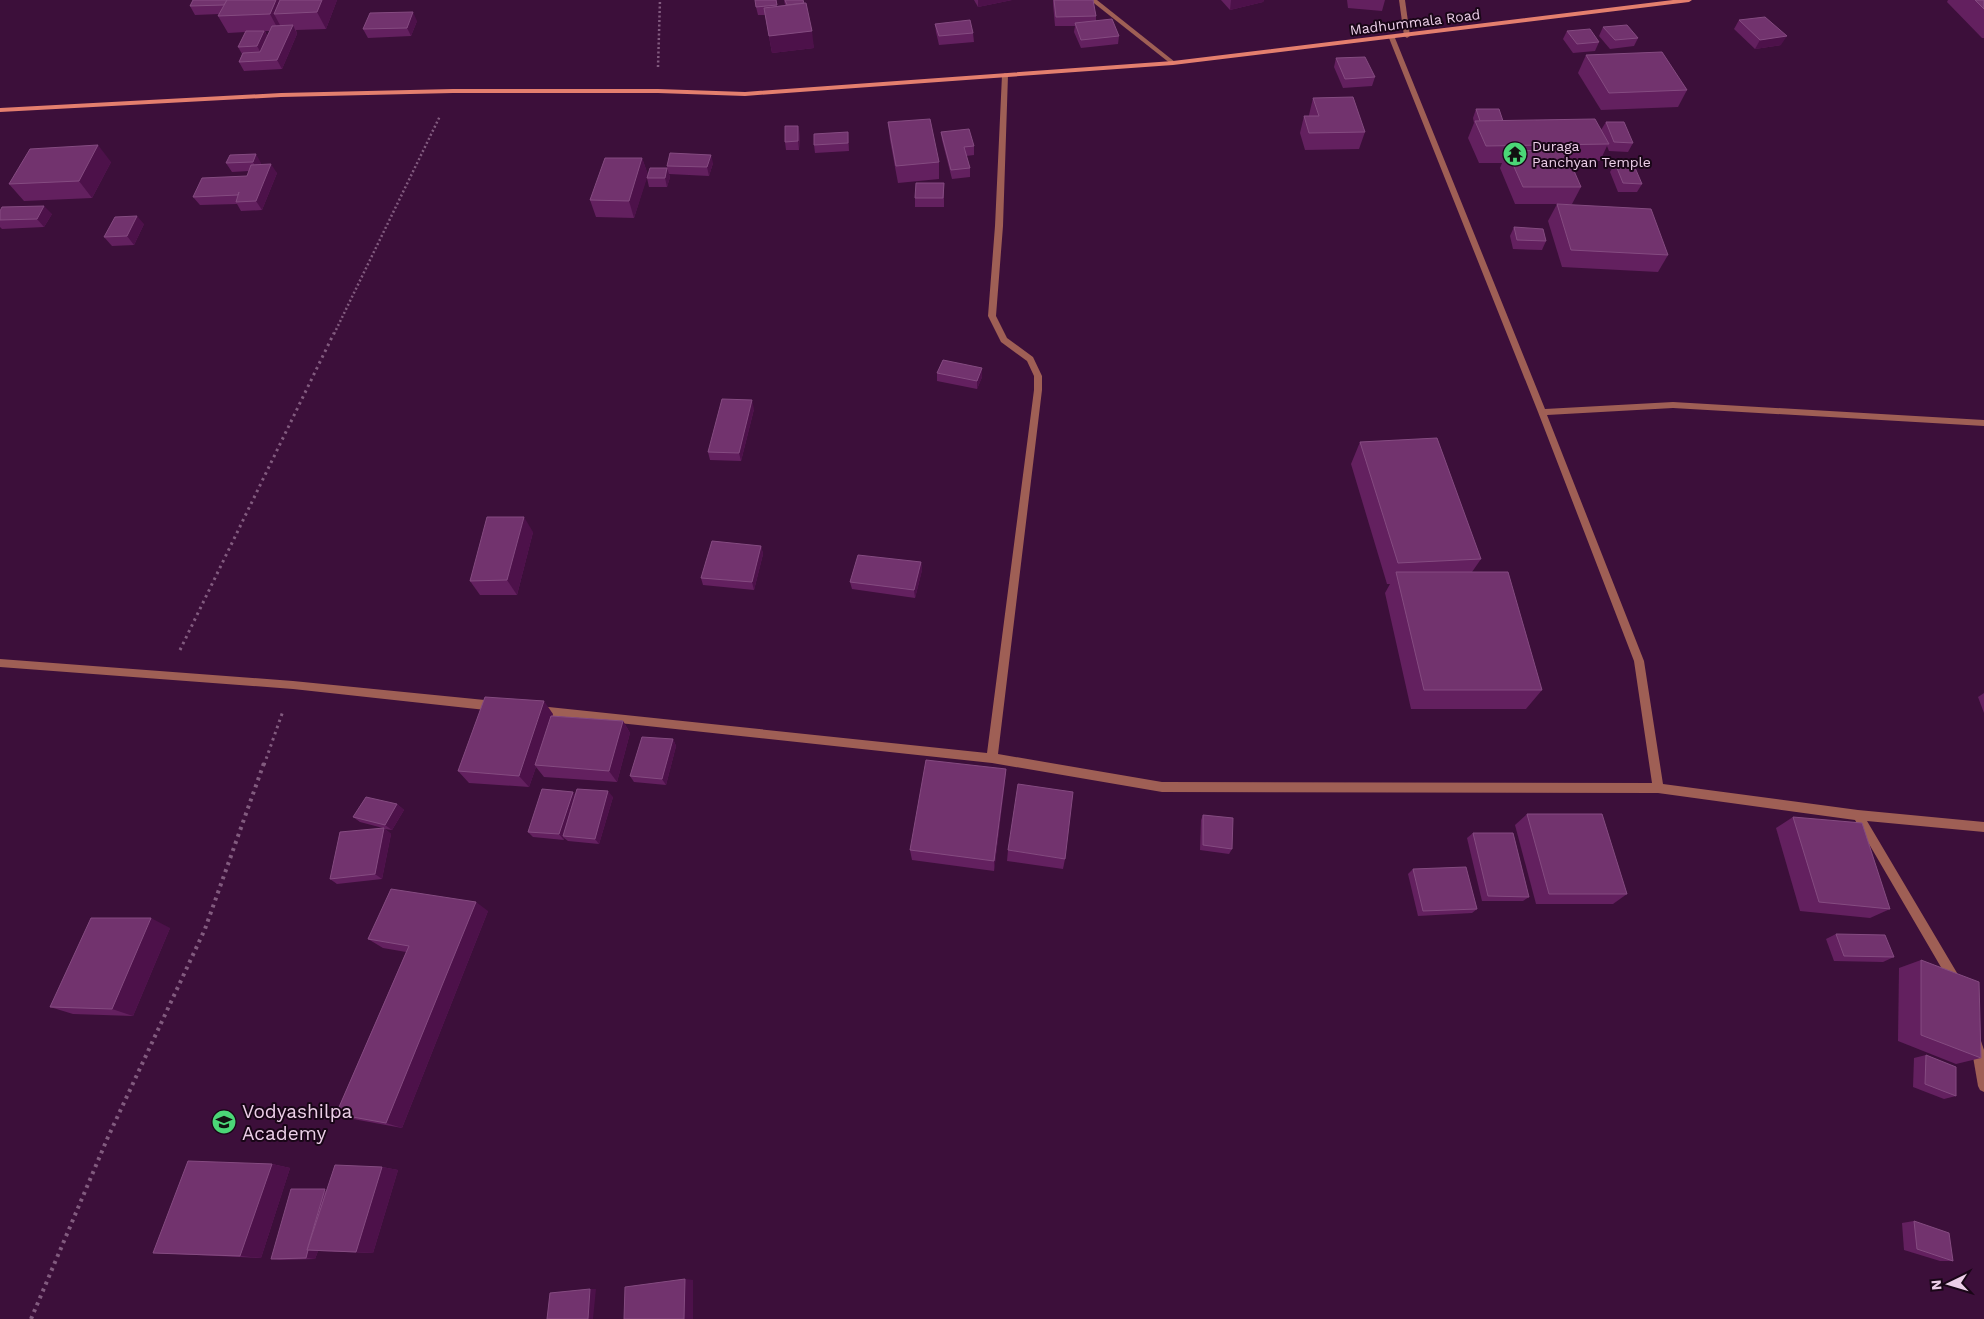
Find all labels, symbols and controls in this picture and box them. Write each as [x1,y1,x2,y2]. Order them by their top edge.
street label: Madhummala Road [1349,6,1481,38]
place label: Duraga Panchyan Temple [1532,138,1651,170]
temple icon: Duraga Panchyan Temple [1502,141,1528,167]
place label: Vodyashilpa Academy [242,1100,353,1145]
school or university icon: Vodyashilpa Academy [211,1109,237,1135]
north arrow [1924,1259,1974,1309]
text: N [1928,1279,1944,1291]

